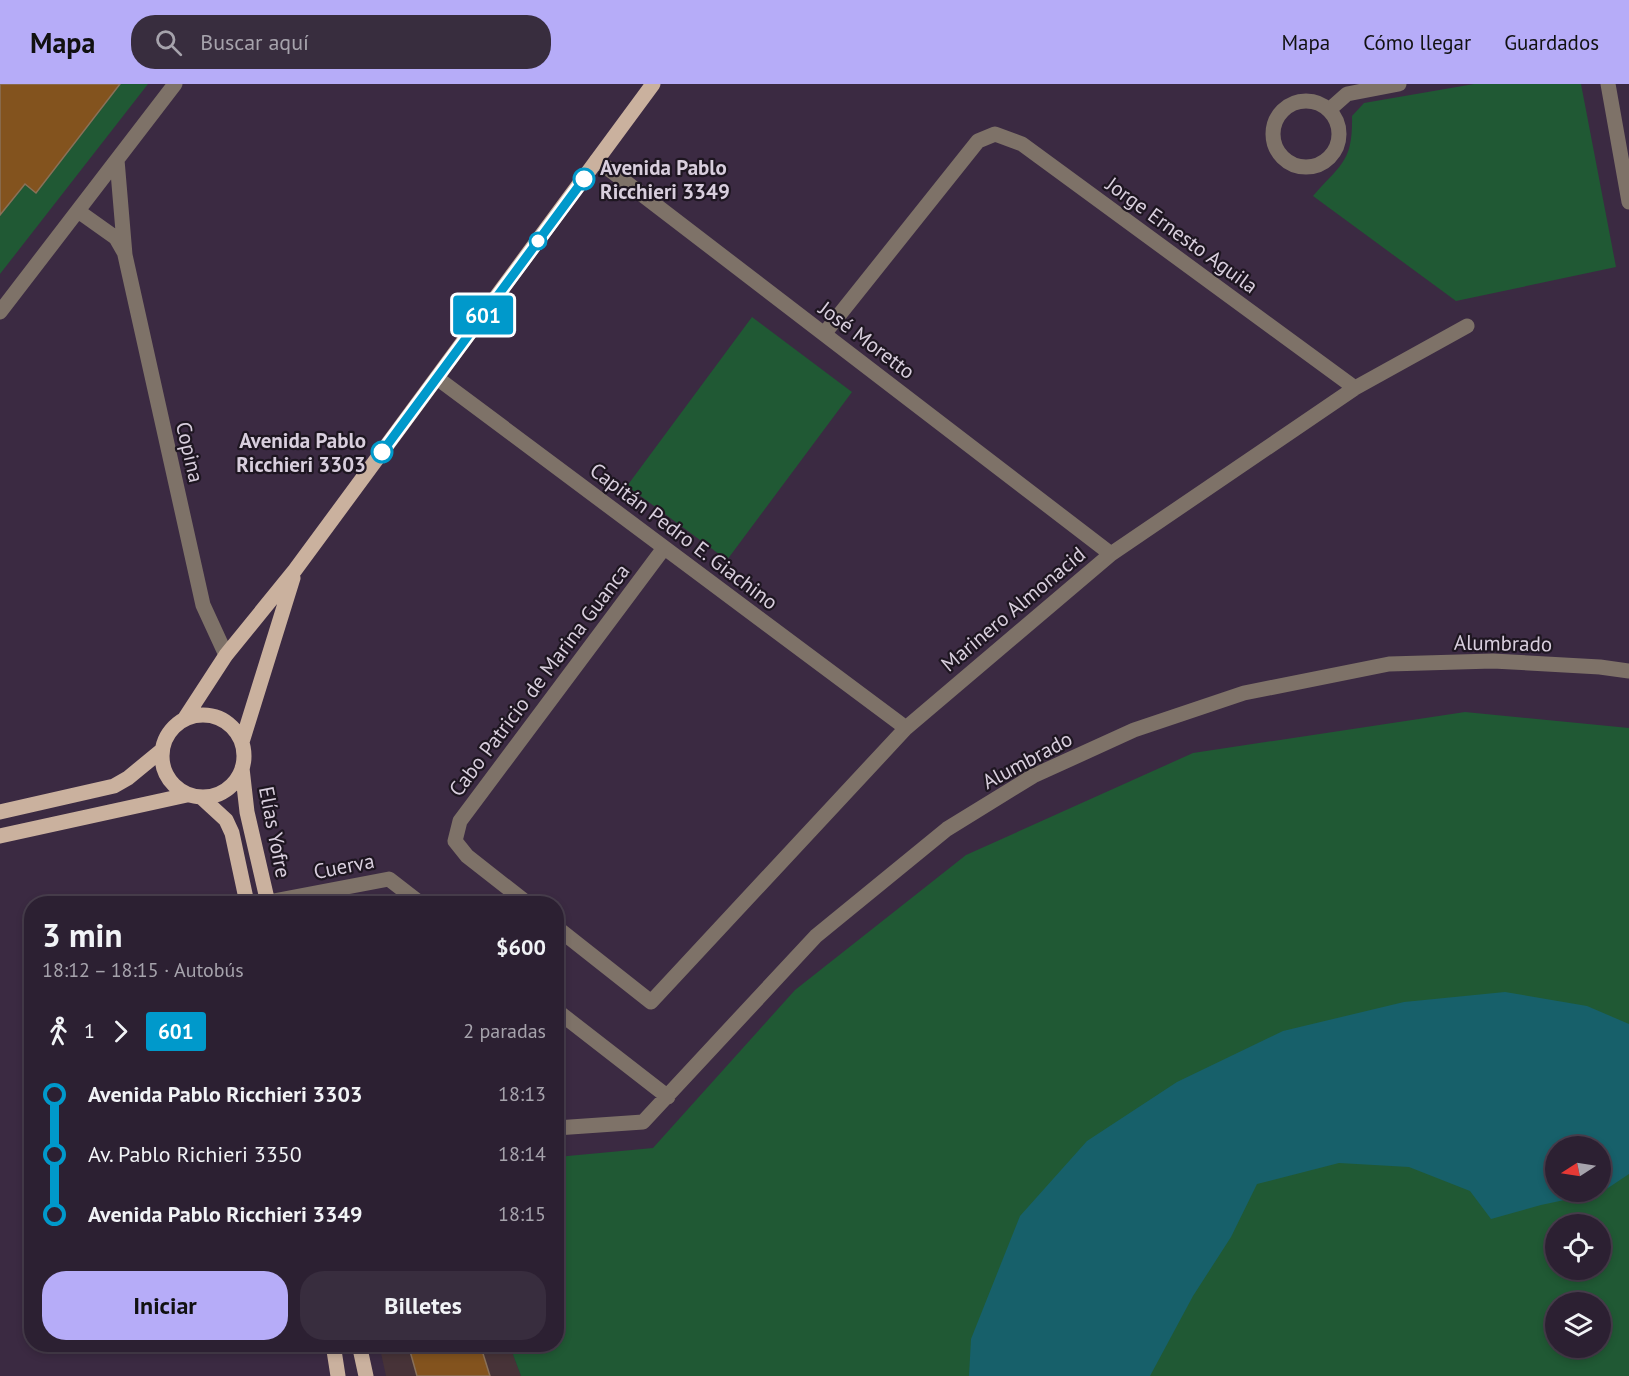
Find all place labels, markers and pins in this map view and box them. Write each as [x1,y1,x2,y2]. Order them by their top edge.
place label: Avenida Pablo Ricchieri 3349 [600,154,730,205]
marker: Avenida Pablo Ricchieri 3349 [573,168,595,190]
unlabelled marker [529,232,547,250]
place label: Avenida Pablo Ricchieri 3303 [236,427,366,478]
marker: Avenida Pablo Ricchieri 3303 [371,441,393,463]

